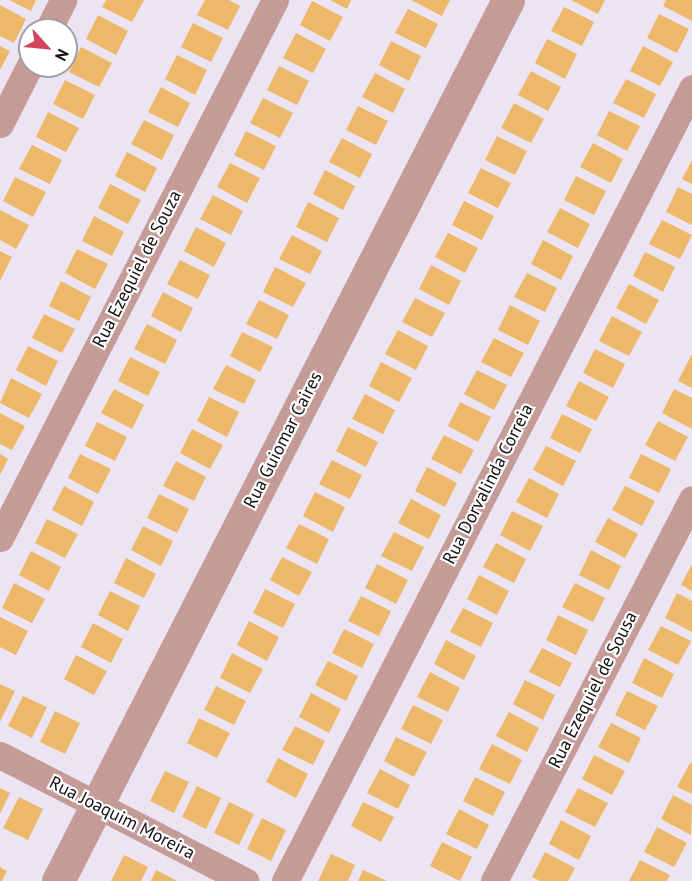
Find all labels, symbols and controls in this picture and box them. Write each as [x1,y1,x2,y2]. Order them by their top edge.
north arrow [18,18,78,78]
text: N [51,46,74,64]
street label: Rua Ezequiel de Souza [88,187,186,351]
street label: Rua Guiomar Caires [239,368,327,512]
street label: Rua Dorvalinda Correia [438,400,538,568]
street label: Rua Ezequiel de Sousa [544,608,642,772]
street label: Rua Joaquim Moreira [46,772,198,864]

